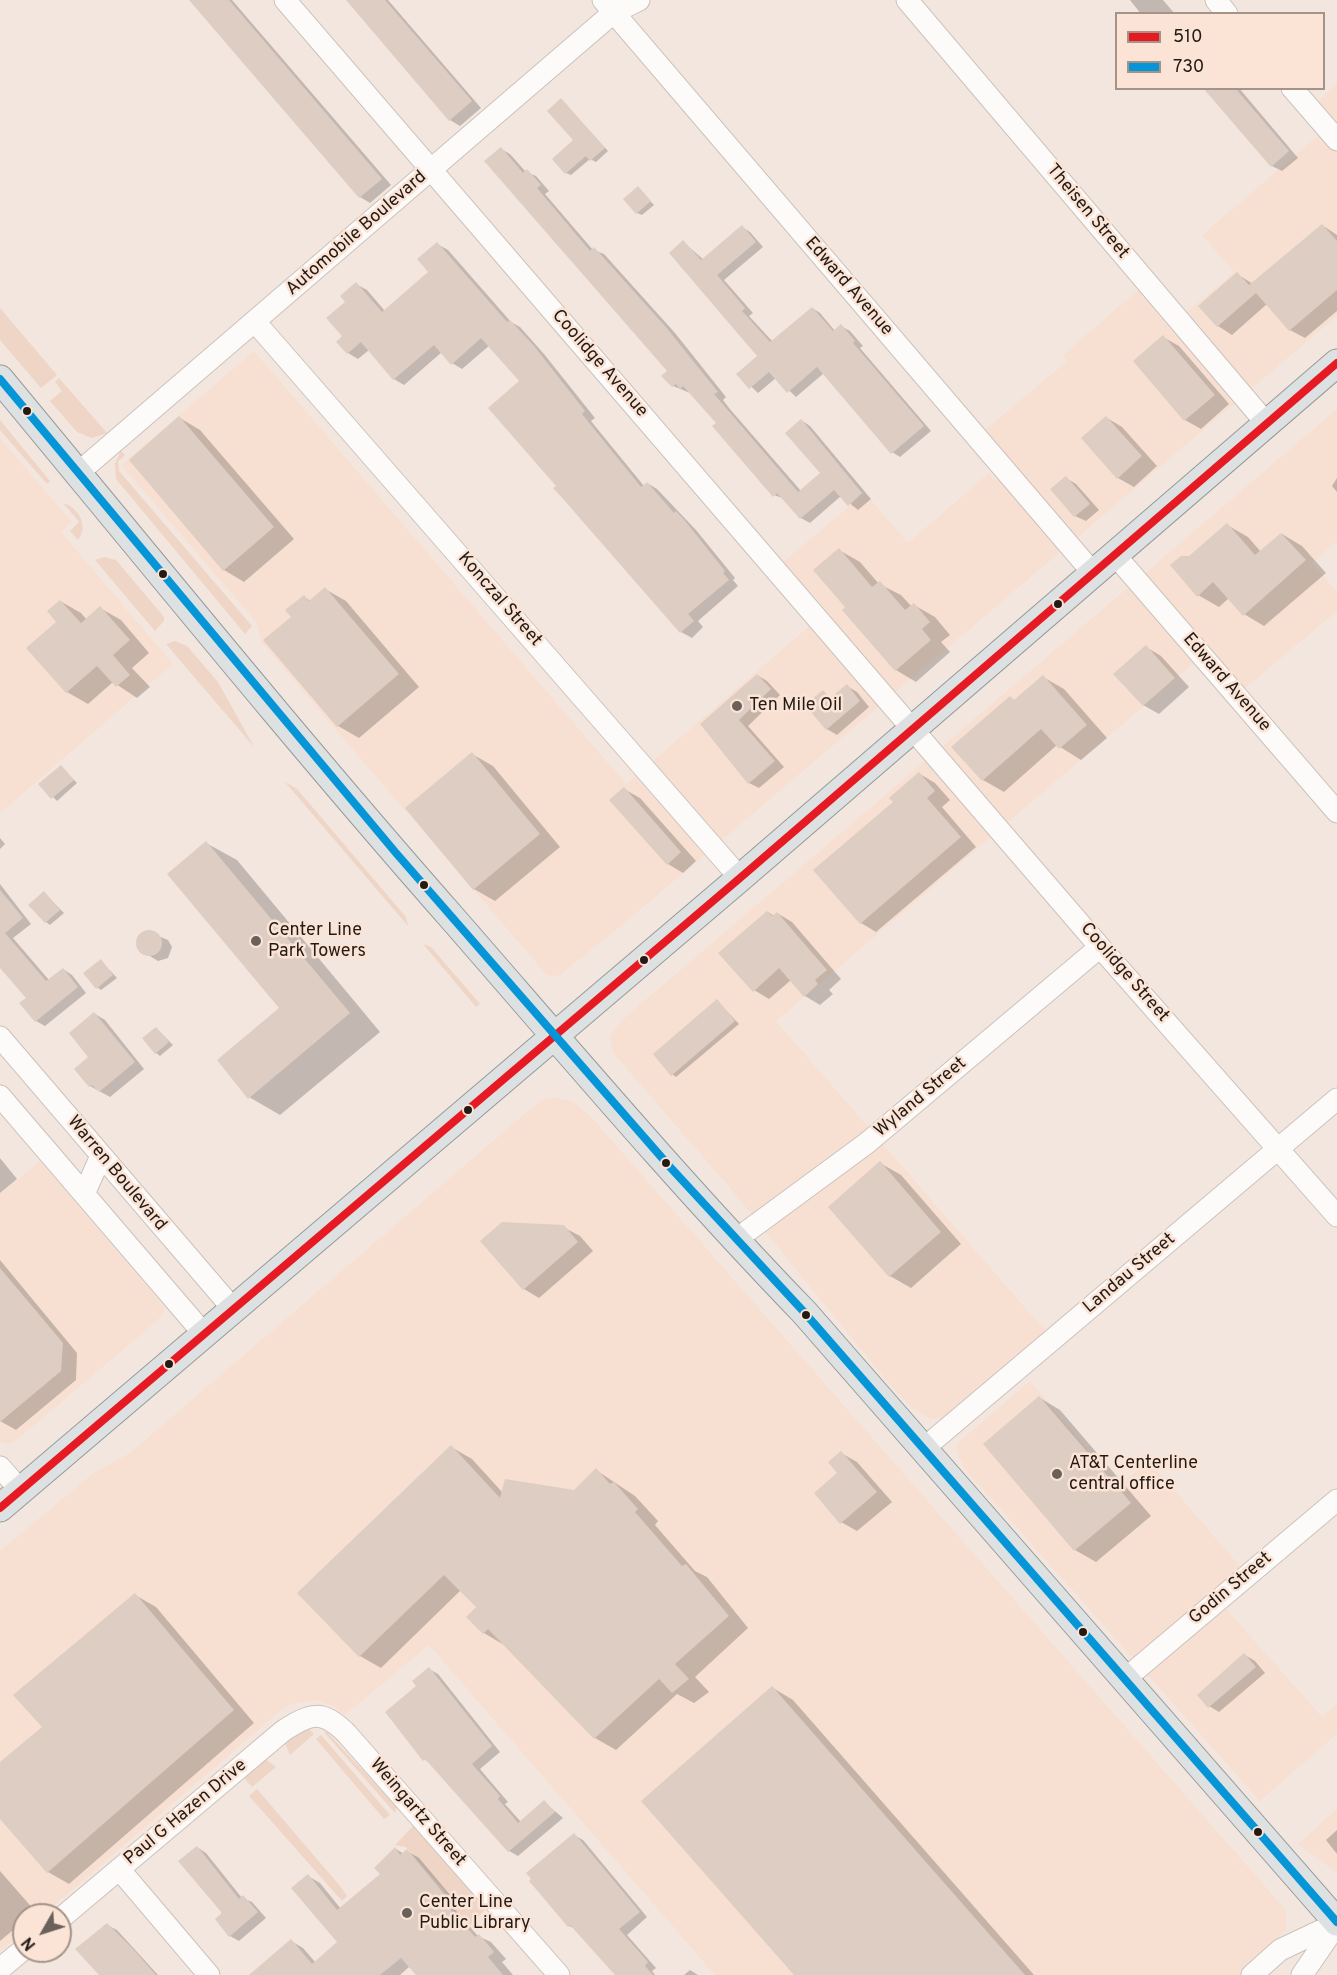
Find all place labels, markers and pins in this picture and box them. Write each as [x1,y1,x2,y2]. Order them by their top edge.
unlabelled marker [21,405,33,417]
unlabelled marker [157,568,169,580]
unlabelled marker [1052,598,1064,610]
place label: Ten Mile Oil [749,695,842,717]
marker: Ten Mile Oil [730,699,744,713]
unlabelled marker [418,879,430,891]
place label: Center Line Park Towers [268,920,366,962]
marker: Center Line Park Towers [249,934,263,948]
unlabelled marker [638,954,650,966]
unlabelled marker [462,1104,474,1116]
unlabelled marker [660,1157,672,1169]
unlabelled marker [800,1309,812,1321]
unlabelled marker [163,1358,175,1370]
place label: AT&T Centerline central office [1069,1453,1198,1496]
marker: AT&T Centerline central office [1050,1467,1064,1481]
unlabelled marker [1077,1626,1089,1638]
unlabelled marker [1252,1826,1264,1838]
place label: Center Line Public Library [419,1892,531,1934]
marker: Center Line Public Library [400,1906,414,1920]

